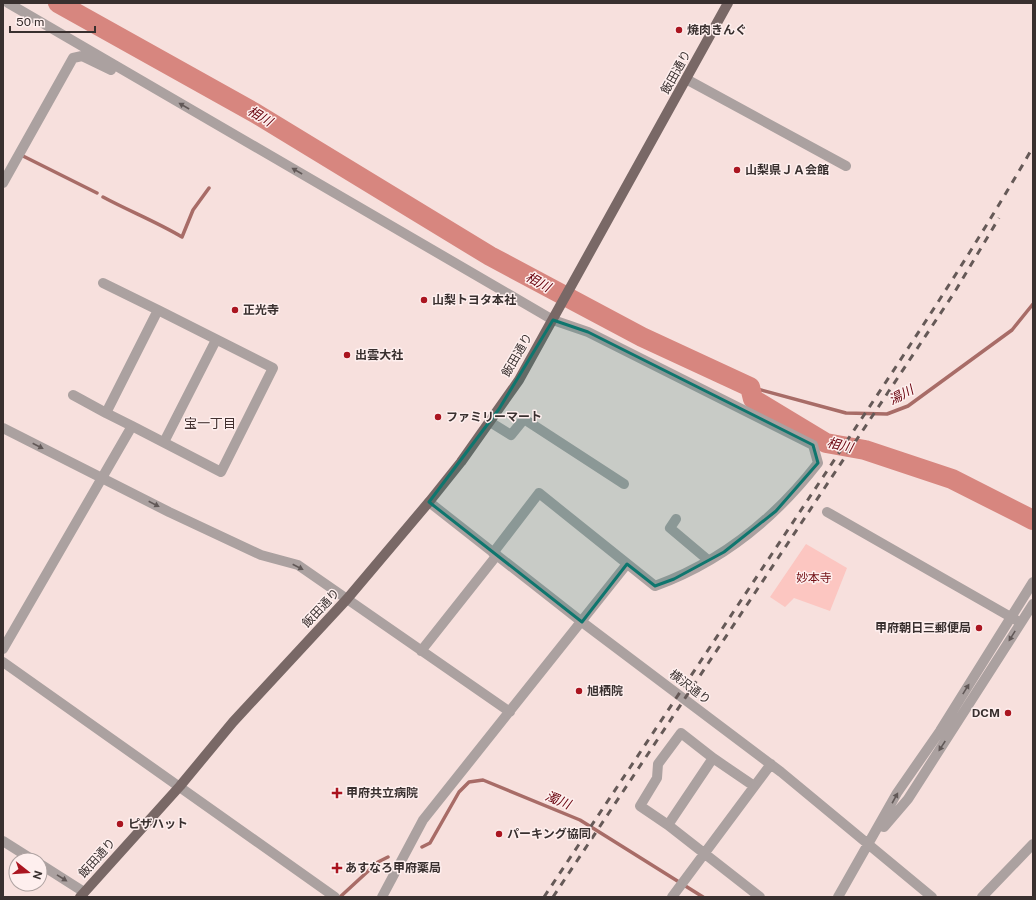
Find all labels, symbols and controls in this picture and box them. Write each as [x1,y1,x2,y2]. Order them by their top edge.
scale bar [10,8,95,34]
text: 50 m [16,15,44,29]
place label: 焼肉きんぐ [687,23,747,37]
marker: 焼肉きんぐ [674,25,684,35]
street label: 飯田通り [658,48,694,96]
one-way arrow [178,102,190,109]
water label: 相川 [245,103,277,130]
place label: 山梨県ＪＡ会館 [745,163,829,177]
marker: 山梨県ＪＡ会館 [732,165,742,175]
one-way arrow [291,167,303,174]
water label: 相川 [523,269,555,296]
place label: 山梨トヨタ本社 [432,293,516,307]
marker: 山梨トヨタ本社 [419,295,429,305]
place label: 正光寺 [243,303,279,317]
marker: 正光寺 [230,305,240,315]
street label: 飯田通り [499,331,535,379]
place label: 出雲大社 [355,348,403,362]
marker: 出雲大社 [342,350,352,360]
water label: 湯川 [886,381,918,408]
place label: ファミリーマート [446,410,542,424]
marker: ファミリーマート [433,412,443,422]
district label: 宝一丁目 [184,416,236,431]
water label: 相川 [826,435,856,456]
one-way arrow [32,442,43,449]
one-way arrow [148,501,160,507]
one-way arrow [292,563,304,570]
park label: 妙本寺 [796,571,832,585]
street label: 飯田通り [300,586,342,630]
place label: 甲府朝日三郵便局 [875,621,971,635]
marker: 甲府朝日三郵便局 [974,623,984,633]
one-way arrow [1008,631,1016,641]
street label: 横沢通り [667,667,713,707]
one-way arrow [963,683,970,695]
place label: 旭栖院 [587,684,623,698]
marker: 旭栖院 [574,686,584,696]
place label: DCM [972,706,1000,720]
marker: DCM [1003,708,1013,718]
one-way arrow [938,741,946,751]
place label: 甲府共立病院 [346,786,418,800]
marker: 甲府共立病院 [331,787,343,799]
water label: 濁川 [543,788,575,813]
one-way arrow [892,792,898,804]
place label: ピザハット [128,817,188,831]
marker: ピザハット [115,819,125,829]
place label: パーキング協同 [507,827,591,841]
marker: パーキング協同 [494,829,504,839]
street label: 飯田通り [76,835,118,881]
north arrow [8,852,48,892]
place label: あすなろ甲府薬局 [345,861,441,875]
marker: あすなろ甲府薬局 [332,863,342,873]
text: N [31,869,45,881]
one-way arrow [57,874,67,882]

